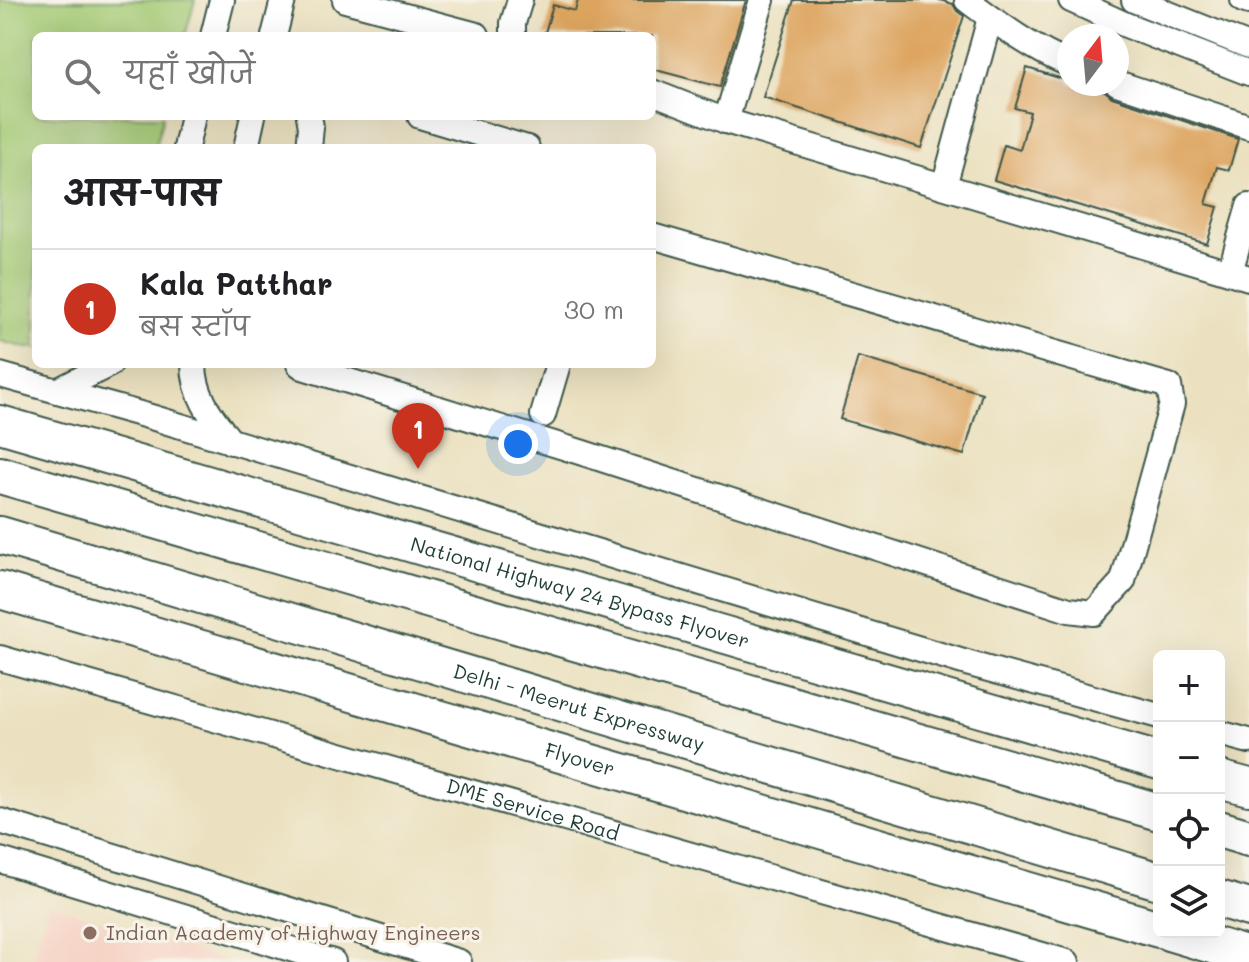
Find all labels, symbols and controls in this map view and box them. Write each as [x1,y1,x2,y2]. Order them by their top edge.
north arrow [1057,24,1129,96]
search box [32,32,656,120]
text: यहाँ खोजें [124,52,255,92]
icon: search [60,54,104,98]
text: आस-पास [64,169,220,214]
text: Kala Patthar [140,263,333,303]
text: 1 [84,292,96,326]
text: 30 m [564,292,624,326]
text: बस स्टॉप [140,309,250,343]
pin: 1 [392,403,444,469]
your location [498,424,538,464]
street label: National Highway 24 Bypass Flyover [408,530,753,653]
map controls [1153,650,1225,938]
button: + [1153,650,1225,722]
street label: Delhi - Meerut Expressway [450,657,708,757]
button: − [1153,722,1225,794]
street label: Flyover [542,736,618,781]
street label: DME Service Road [444,772,622,846]
button: locate [1153,794,1225,866]
button: layers [1153,866,1225,938]
place label: Indian Academy of Highway Engineers [106,919,480,945]
marker: Indian Academy of Highway Engineers [81,924,99,942]

